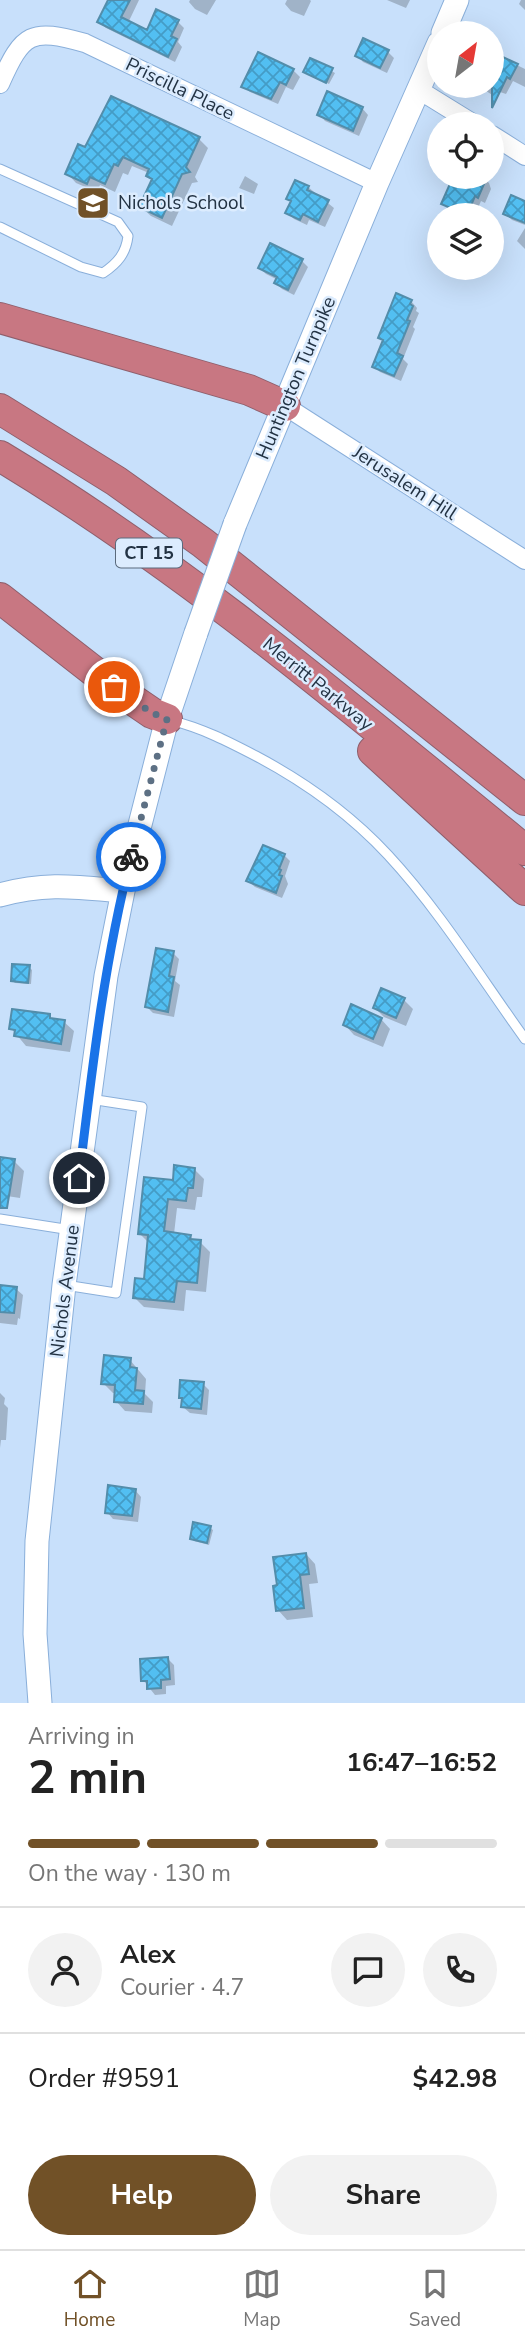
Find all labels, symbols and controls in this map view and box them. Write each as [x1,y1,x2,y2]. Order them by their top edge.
north arrow [427,21,504,98]
map controls [427,21,504,280]
street label: Priscilla Place [121,51,239,127]
button: locate [427,112,504,189]
school or university icon: Nichols School [74,184,112,222]
place label: Nichols School [118,190,245,216]
button: layers [427,203,504,280]
street label: Huntington Turnpike [250,292,342,464]
street label: Jerusalem Hill [347,439,463,527]
road number: CT 15 [116,538,182,568]
street label: Merritt Parkway [257,631,379,737]
pin [84,657,144,717]
icon: bag [95,668,133,706]
courier [96,822,166,892]
icon: bike [112,838,150,876]
pin [49,1148,109,1208]
icon: home [60,1159,98,1197]
street label: Nichols Avenue [44,1223,86,1359]
text: Arriving in [28,1721,135,1752]
text: 16:47–16:52 [346,1745,497,1780]
text: 2 min [28,1746,147,1809]
text: On the way · 130 m [28,1858,231,1889]
button: person [28,1933,102,2007]
button: chat [331,1933,405,2007]
button: phone [423,1933,497,2007]
text: Alex [120,1937,176,1972]
text: Courier · 4.7 [120,1972,244,2003]
text: Order #9591 [28,2061,180,2096]
text: $42.98 [413,2061,497,2096]
button: Help [28,2155,256,2235]
button: Share [270,2155,497,2235]
tab: Home [64,2265,115,2333]
tab: Map [243,2265,281,2333]
tab: Saved [409,2265,461,2333]

